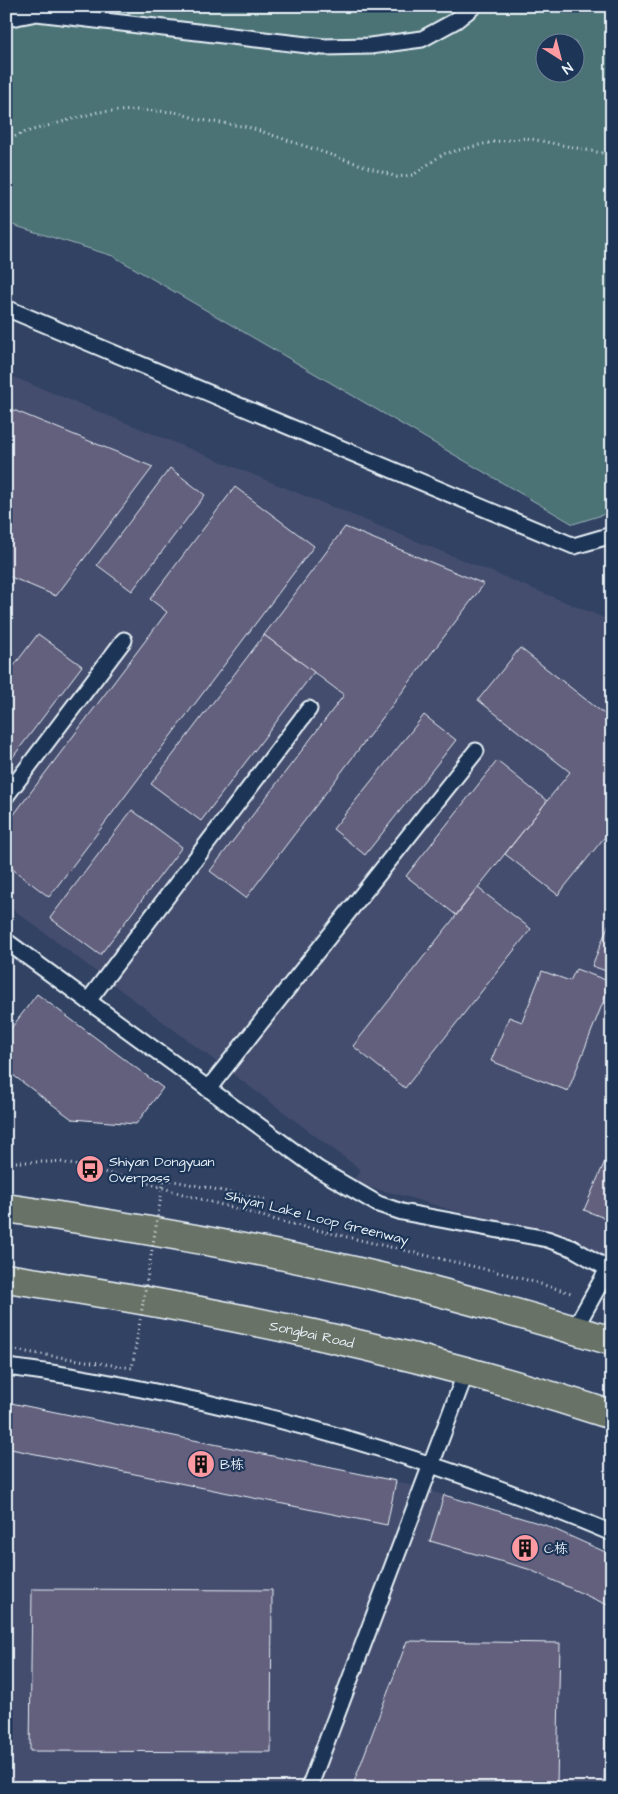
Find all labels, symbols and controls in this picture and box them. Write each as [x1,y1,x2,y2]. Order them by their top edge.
north arrow [536,32,586,82]
text: N [557,57,576,79]
place label: Shiyan Dongyuan Overpass [109,1152,215,1188]
bus stop icon: Shiyan Dongyuan Overpass [75,1154,105,1184]
street label: Shiyan Lake Loop Greenway [223,1185,411,1251]
street label: Songbai Road [268,1316,356,1354]
building icon: B栋 [186,1449,216,1479]
place label: B栋 [220,1455,244,1475]
building icon: C栋 [510,1533,540,1563]
place label: C栋 [544,1539,568,1559]

